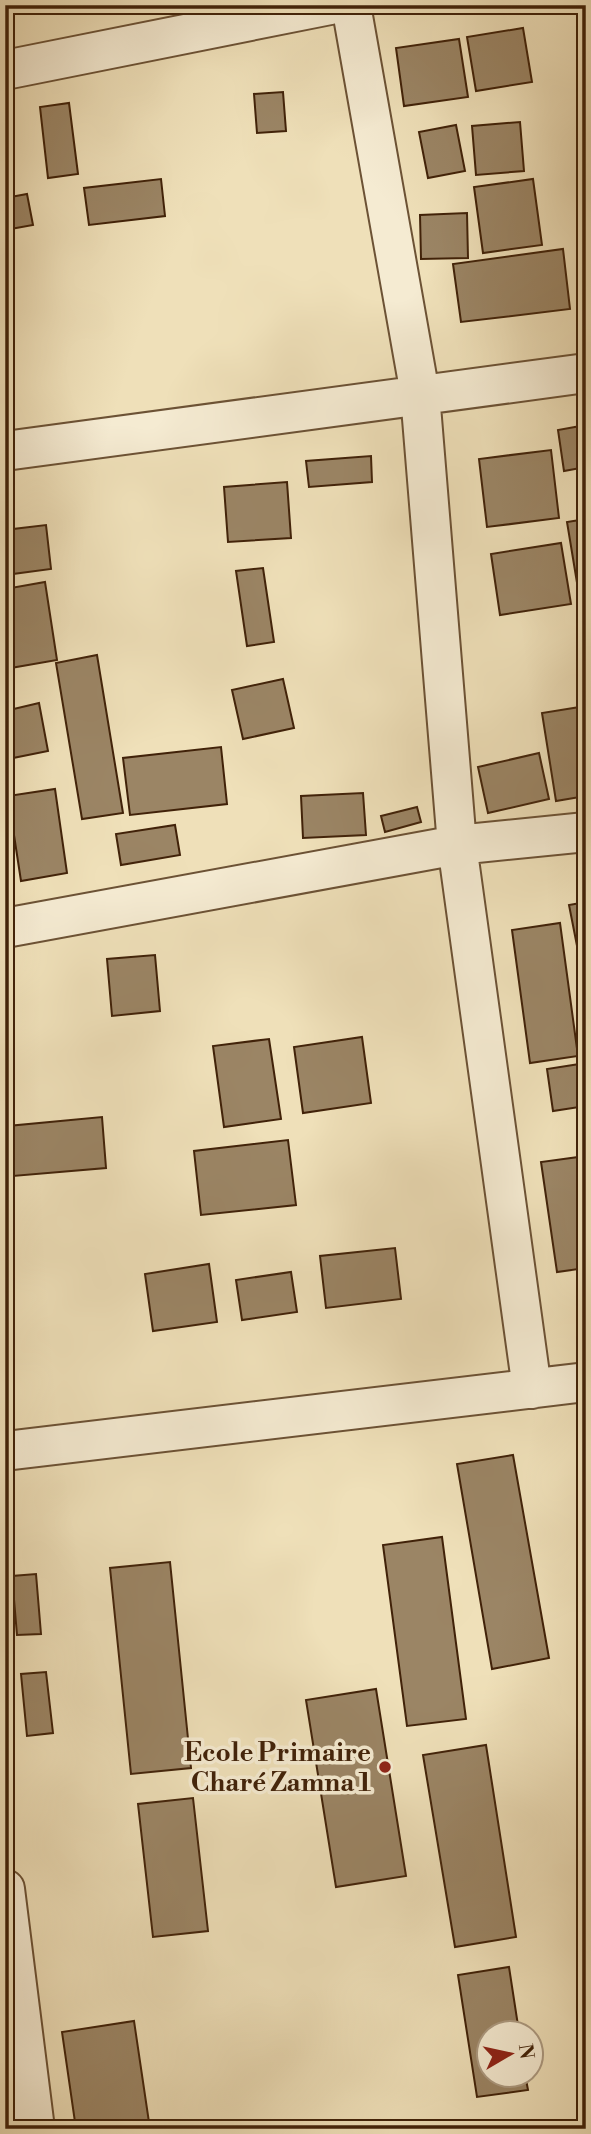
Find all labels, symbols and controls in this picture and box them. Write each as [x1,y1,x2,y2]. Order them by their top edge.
place label: Ecole Primaire Charé Zamna 1 [184,1737,372,1799]
marker: Ecole Primaire Charé Zamna 1 [377,1759,393,1775]
north arrow [476,2018,546,2088]
text: N [513,2042,539,2061]

